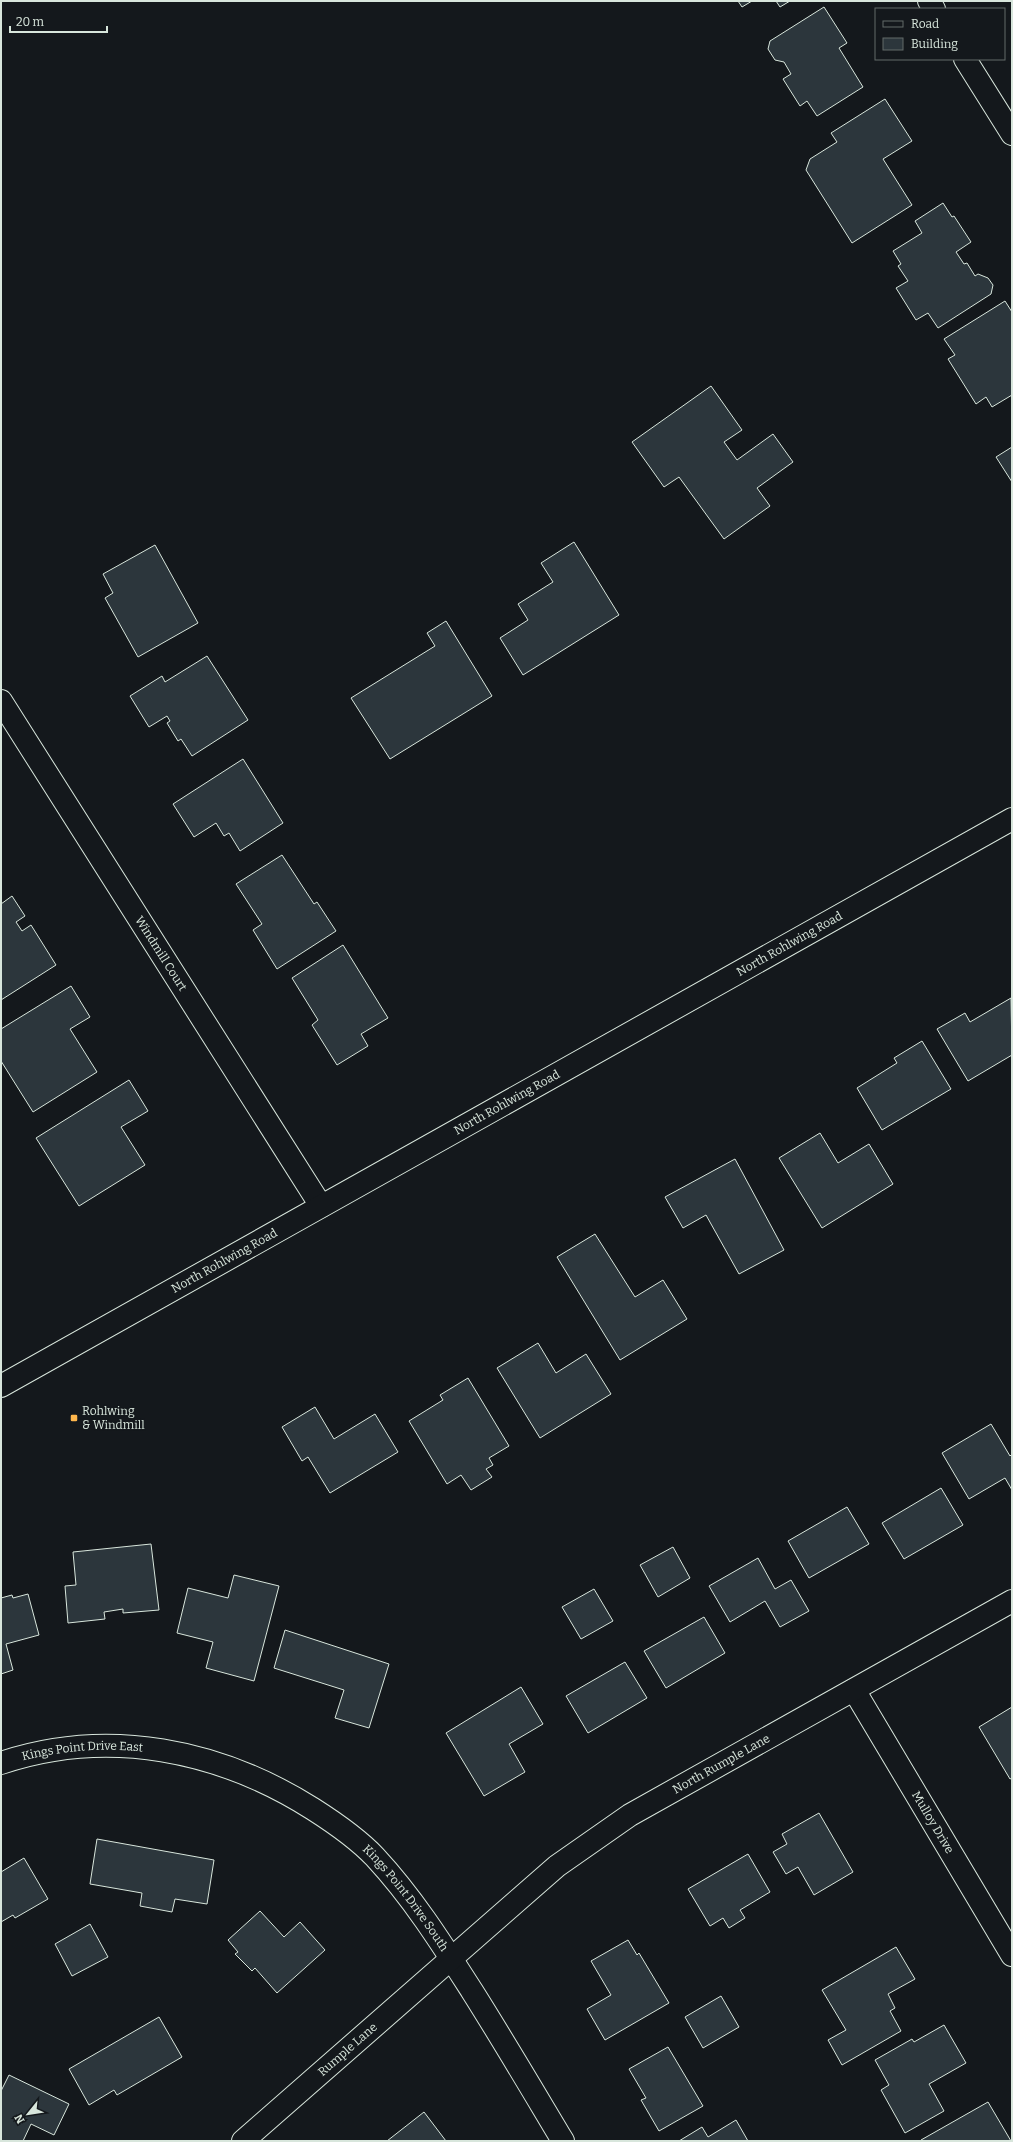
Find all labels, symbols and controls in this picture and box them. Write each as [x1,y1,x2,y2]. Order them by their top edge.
scale bar [10,8,107,34]
legend [875,8,1005,60]
text: 20 m [16,15,45,29]
text: Road [911,17,939,31]
text: Building [911,37,958,51]
street label: North Rohlwing Road [734,909,845,979]
street label: Windmill Court [132,914,190,994]
street label: North Rohlwing Road [452,1067,562,1138]
street label: North Rohlwing Road [169,1226,280,1296]
place label: Rohlwing & Windmill [82,1404,145,1432]
marker: Rohlwing & Windmill [69,1413,79,1423]
street label: North Rumple Lane [670,1731,772,1797]
street label: Kings Point Drive East [20,1739,144,1763]
street label: Mulloy Drive [909,1789,957,1856]
street label: Kings Point Drive South [360,1842,452,1954]
street label: Rumple Lane [315,2020,380,2079]
north arrow [8,2094,48,2134]
text: N [12,2111,28,2126]

